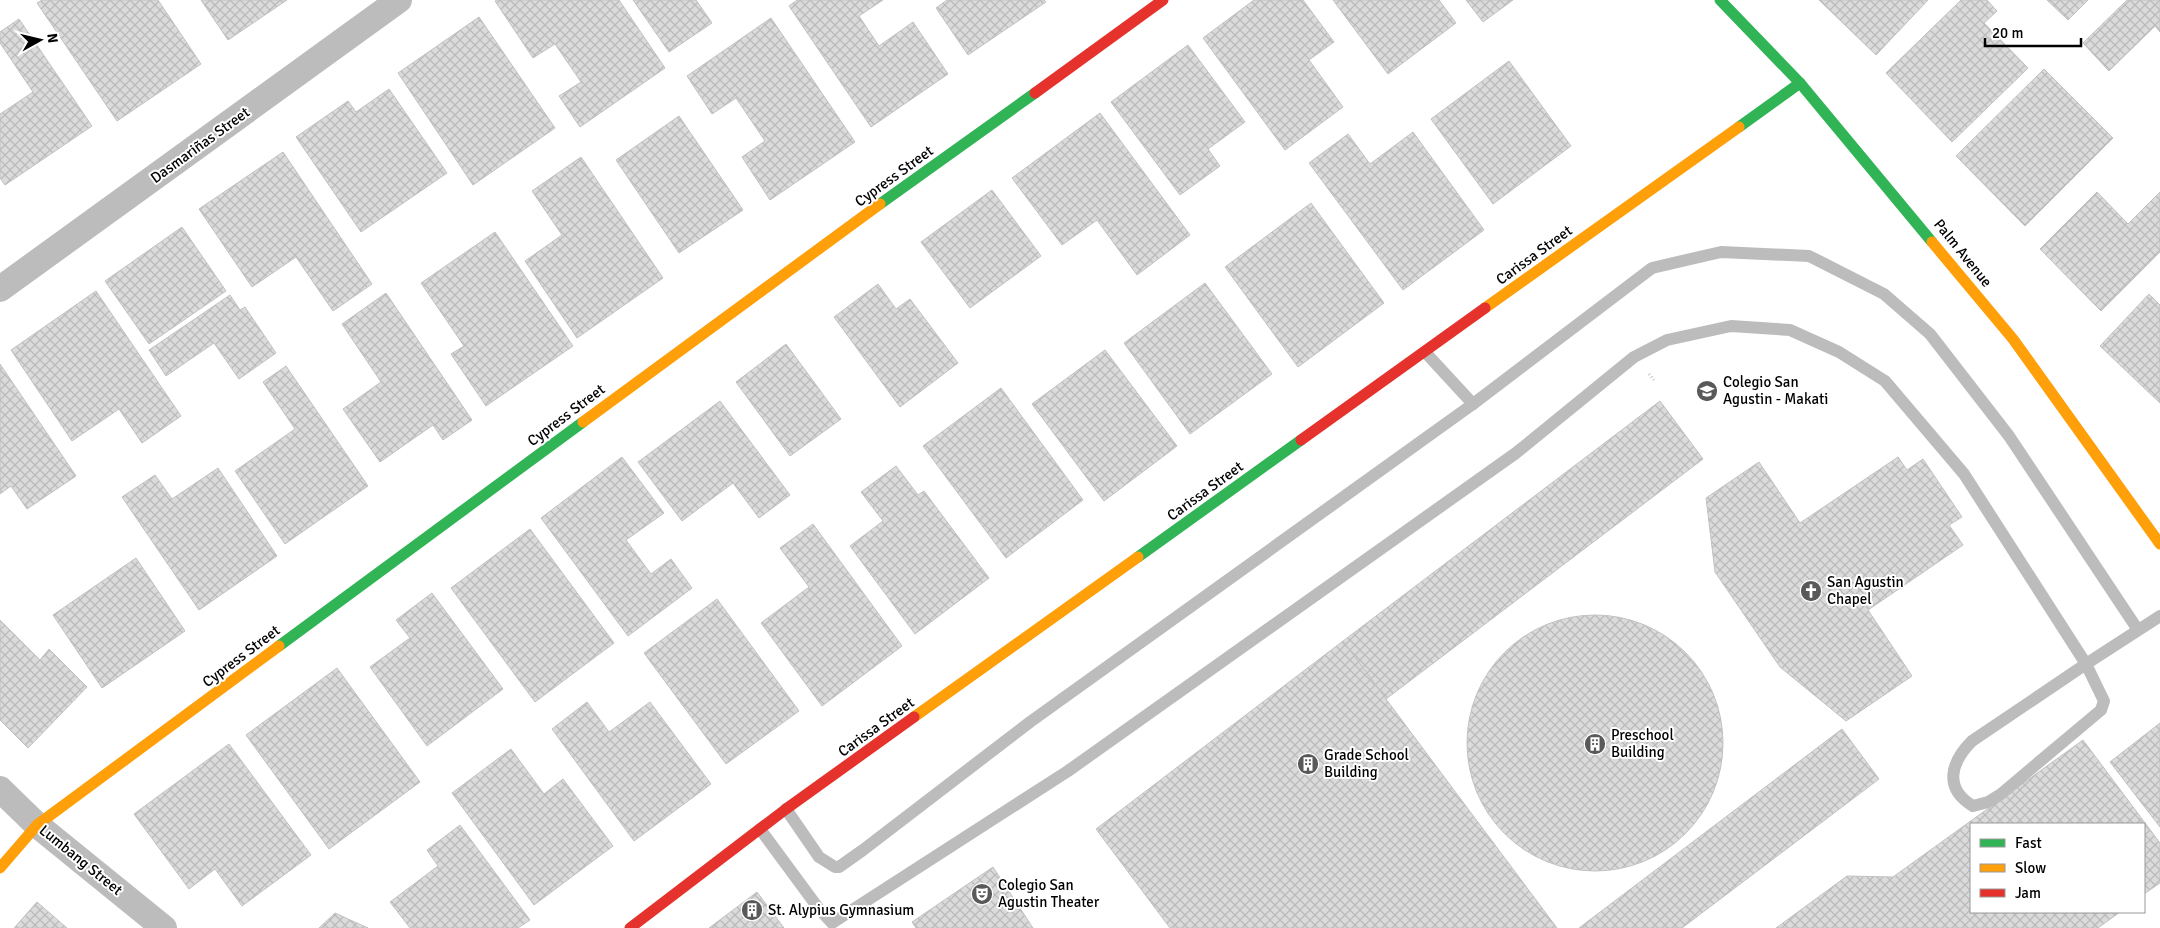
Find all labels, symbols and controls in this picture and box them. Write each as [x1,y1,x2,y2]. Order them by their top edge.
north arrow [15,15,65,65]
scale bar [1985,15,2081,47]
text: 20 m [1992,24,2023,42]
text: N [43,32,61,44]
street label: Dasmariñas Street [147,103,253,187]
street label: Cypress Street [851,142,937,210]
street label: Palm Avenue [1930,215,1996,291]
street label: Carissa Street [1493,221,1575,289]
place label: Colegio San Agustin - Makati [1723,373,1828,408]
school or university icon: Colegio San Agustin - Makati [1695,379,1719,403]
street label: Cypress Street [524,380,608,450]
street label: Carissa Street [1164,457,1246,525]
place label: San Agustin Chapel [1827,573,1904,608]
church icon: San Agustin Chapel [1799,579,1823,603]
street label: Cypress Street [199,621,283,691]
street label: Carissa Street [835,693,917,761]
place label: Preschool Building [1611,726,1674,761]
building icon: Preschool Building [1583,732,1607,756]
place label: Grade School Building [1324,746,1409,781]
building icon: Grade School Building [1296,752,1320,776]
street label: Lumbang Street [36,821,126,899]
legend [1970,823,2145,913]
text: Fast [2015,834,2042,852]
text: Slow [2015,859,2046,877]
place label: Colegio San Agustin Theater [998,876,1100,911]
theatre icon: Colegio San Agustin Theater [970,882,994,906]
text: Jam [2015,884,2041,902]
building icon: St. Alypius Gymnasium [740,898,764,922]
place label: St. Alypius Gymnasium [768,901,914,919]

